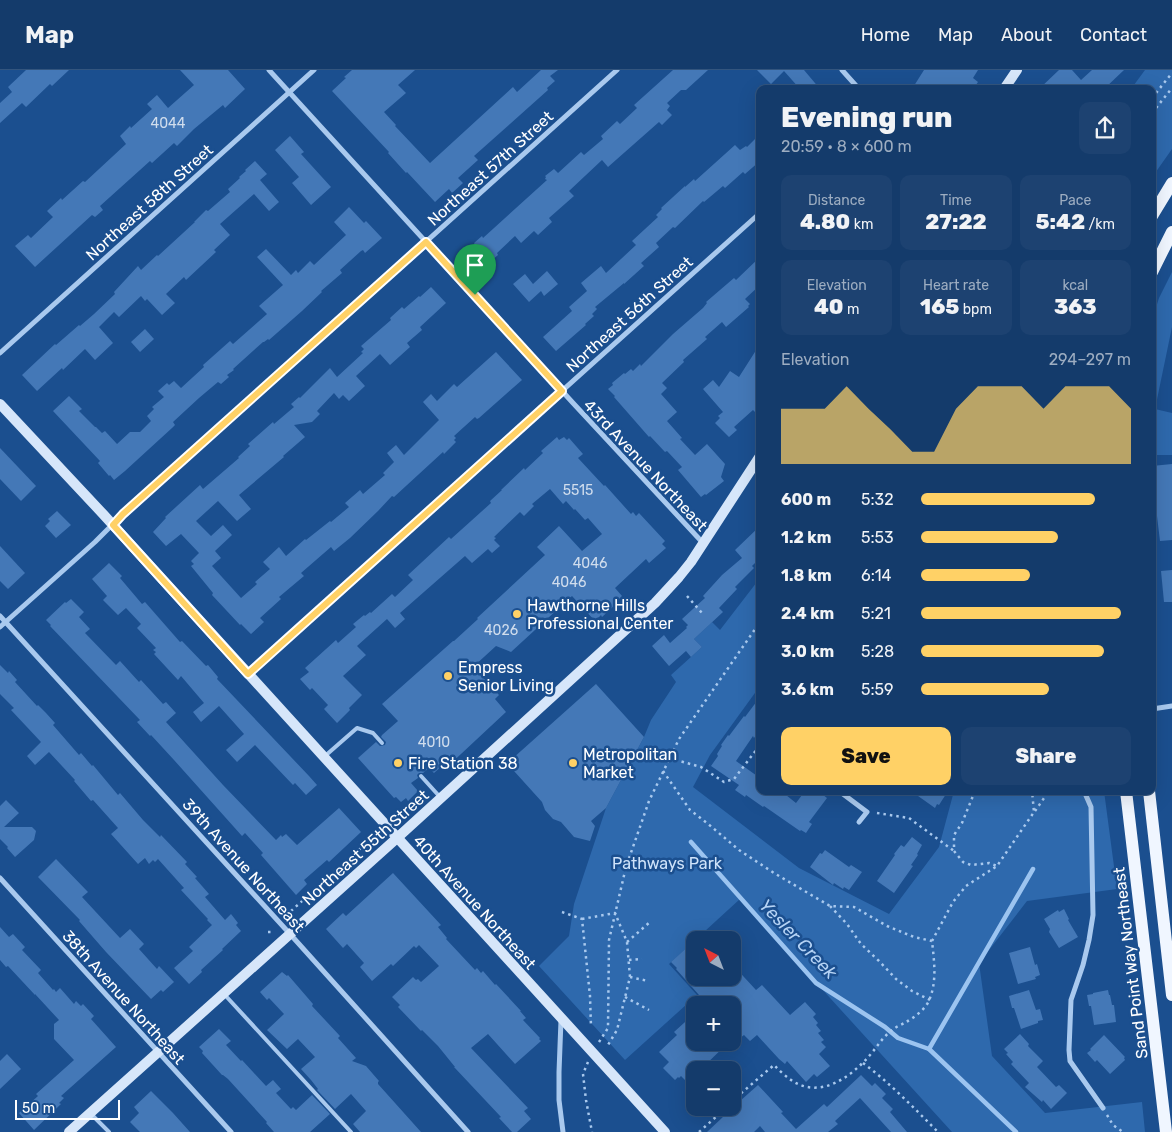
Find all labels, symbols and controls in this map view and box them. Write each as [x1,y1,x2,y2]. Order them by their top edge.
text: Map [25,21,74,49]
text: Home [861,24,910,46]
text: Map [938,24,973,46]
text: About [1001,24,1052,46]
text: Contact [1080,24,1147,46]
text: Evening run [781,101,952,134]
button: share [1079,102,1131,154]
street label: Northeast 57th Street [424,107,557,230]
house number: 4044 [151,115,186,132]
text: 20:59 · 8 × 600 m [781,137,912,156]
street label: Northeast 58th Street [82,140,217,264]
text: Distance [808,192,865,209]
text: Time [940,192,972,209]
text: Pace [1059,192,1091,209]
text: 4.80 [800,209,850,234]
text: 27:22 [925,209,987,234]
text: 5:42 [1036,209,1085,234]
text: km [850,216,873,233]
text: /km [1085,216,1115,233]
pin [454,244,496,295]
icon: arrive [461,251,489,279]
street label: Northeast 56th Street [562,252,697,376]
text: Elevation [807,277,867,294]
text: Heart rate [923,277,989,294]
text: kcal [1062,277,1088,294]
text: 40 [814,294,844,319]
text: 165 [920,294,959,319]
text: 363 [1054,294,1097,319]
text: m [844,301,859,318]
text: bpm [959,301,992,318]
text: Elevation [781,350,850,369]
text: 294–297 m [1049,350,1131,369]
street label: 43rd Avenue Northeast [580,396,712,535]
house number: 5515 [563,482,593,499]
text: 600 m [781,490,831,509]
text: 5:32 [861,490,894,509]
text: 1.2 km [781,528,831,547]
text: 5:53 [861,528,894,547]
house number: 4046 [573,555,607,572]
text: 1.8 km [781,566,832,585]
text: 6:14 [861,566,892,585]
house number: 4046 [552,574,586,591]
place label: Hawthorne Hills Professional Center [527,596,673,633]
text: 2.4 km [781,604,834,623]
text: 5:21 [861,604,891,623]
marker: Hawthorne Hills Professional Center [511,608,523,620]
house number: 4026 [484,622,518,639]
text: 3.0 km [781,642,834,661]
text: 5:28 [861,642,894,661]
place label: Empress Senior Living [458,658,554,695]
marker: Empress Senior Living [442,670,454,682]
text: 3.6 km [781,680,834,699]
text: 5:59 [861,680,894,699]
button: Save [781,727,951,785]
button: Share [961,727,1131,785]
house number: 4010 [418,734,450,751]
place label: Metropolitan Market [583,745,677,782]
place label: Fire Station 38 [408,754,518,773]
marker: Fire Station 38 [392,757,404,769]
marker: Metropolitan Market [567,757,579,769]
street label: Northeast 55th Street [298,786,433,909]
street label: 39th Avenue Northeast [179,795,309,936]
street label: 40th Avenue Northeast [409,831,540,973]
park label: Pathways Park [612,854,723,873]
street label: Sand Point Way Northeast [1109,866,1152,1060]
water label: Yesler Creek [754,894,842,984]
street label: 38th Avenue Northeast [58,926,189,1068]
north arrow [686,931,741,986]
map controls [686,931,741,1116]
button: + [686,996,741,1051]
button: − [686,1061,741,1116]
scale bar [15,1097,120,1120]
text: 50 m [22,1100,55,1117]

